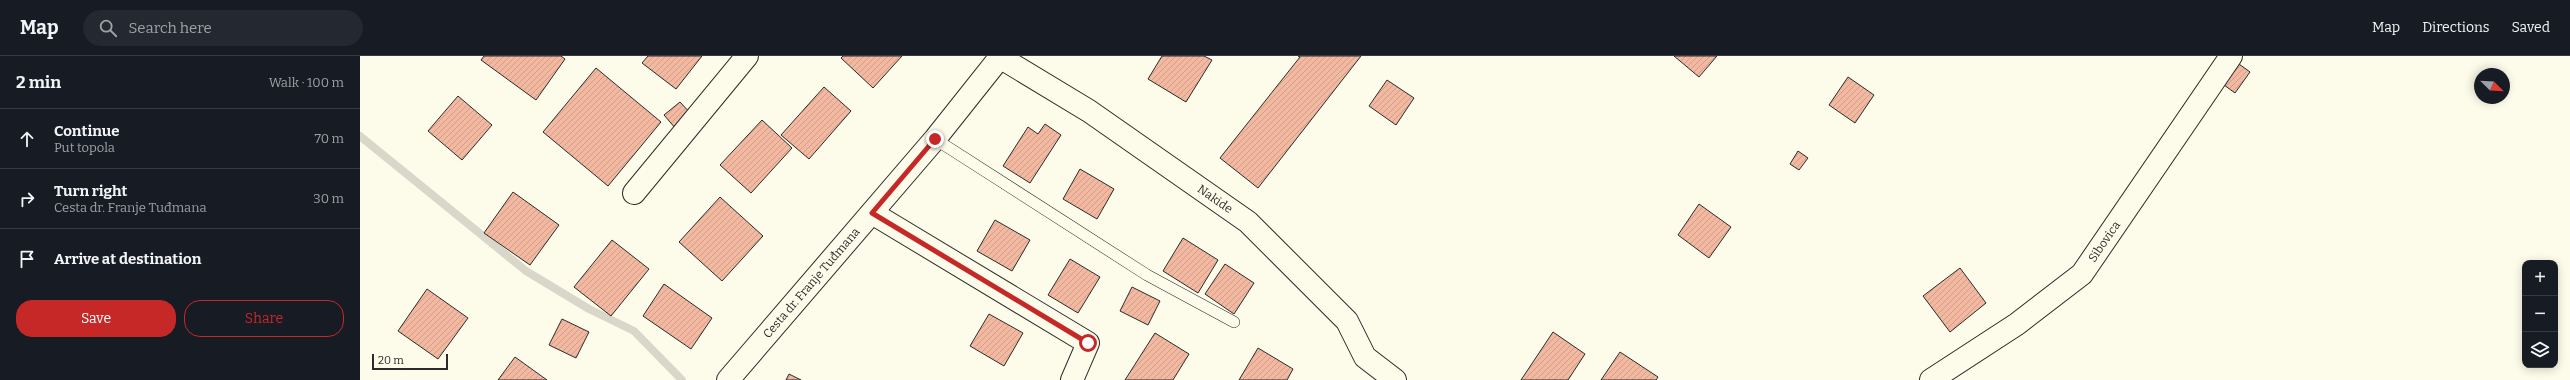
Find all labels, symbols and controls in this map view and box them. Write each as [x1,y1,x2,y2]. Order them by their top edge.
search box [83,10,363,46]
text: Map [20,16,59,39]
icon: search [97,17,119,39]
text: Search here [129,19,212,37]
text: Map [2372,19,2400,36]
text: Directions [2422,19,2490,36]
text: Saved [2512,19,2550,36]
north arrow [2474,68,2510,104]
text: 2 min [16,72,61,93]
text: Walk · 100 m [269,75,344,90]
text: Continue [54,122,120,140]
icon: ahead [16,128,38,150]
route end [926,130,944,148]
text: 70 m [314,131,344,146]
text: Put topola [54,140,115,155]
text: Turn right [54,182,127,200]
street label: Nakide [1195,182,1235,216]
icon: right [16,188,38,210]
text: 30 m [313,191,344,206]
text: Cesta dr. Franje Tuđmana [54,200,207,215]
street label: Sibovica [2085,218,2123,265]
street label: Cesta dr. Franje Tuđmana [760,225,863,341]
icon: arrive [16,248,38,270]
text: Arrive at destination [54,250,201,268]
map controls [2522,260,2558,368]
button: + [2522,260,2558,296]
button: − [2522,296,2558,332]
button: Save [16,300,176,337]
button: Share [184,300,344,337]
button: layers [2522,332,2558,368]
route start [1079,334,1097,352]
scale bar [372,352,448,371]
text: 20 m [378,354,404,367]

